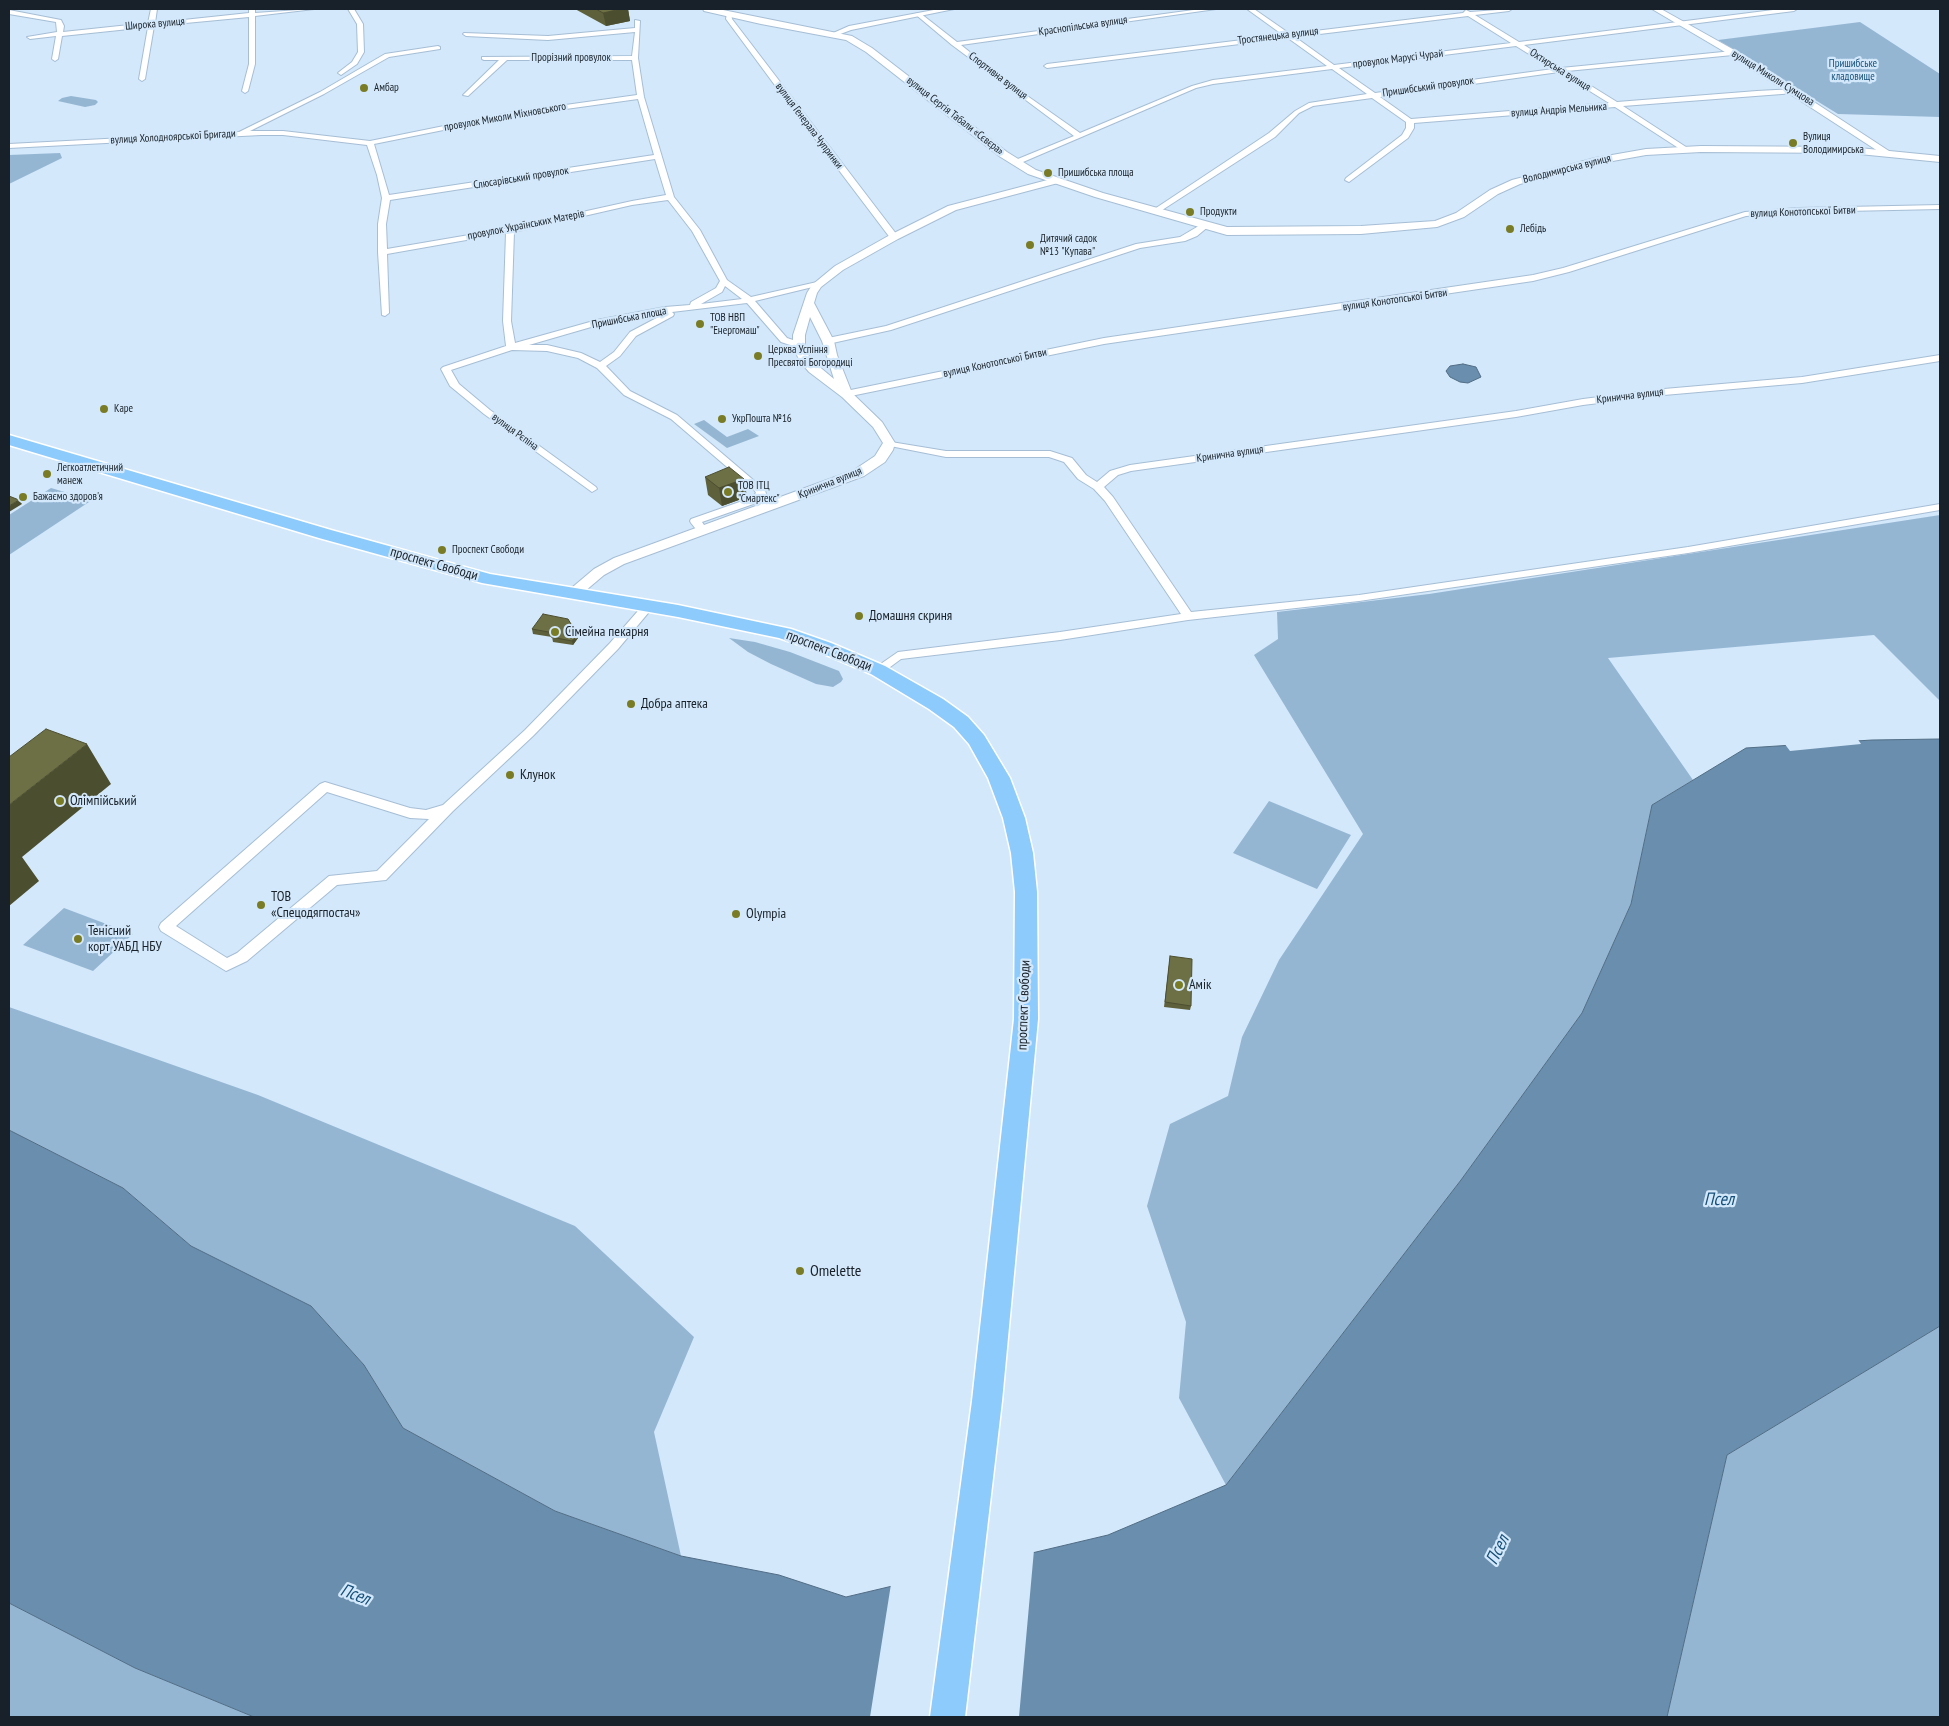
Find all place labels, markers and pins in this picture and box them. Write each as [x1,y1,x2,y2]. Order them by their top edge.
place label: Амбар [374,81,399,95]
marker: Амбар [358,82,370,94]
place label: Вулиця Володимирська [1803,130,1864,156]
marker: Вулиця Володимирська [1787,137,1799,149]
place label: Пришибська площа [1058,166,1134,180]
marker: Пришибська площа [1042,167,1054,179]
place label: Продукти [1200,205,1237,219]
marker: Продукти [1184,206,1196,218]
place label: Лебідь [1520,222,1546,236]
marker: Лебідь [1504,223,1516,235]
place label: Дитячий садок №13 "Купава" [1040,232,1097,258]
marker: Дитячий садок №13 "Купава" [1024,239,1036,251]
place label: ТОВ НВП "Енергомаш" [710,311,760,337]
marker: ТОВ НВП "Енергомаш" [694,318,706,330]
place label: Церква Успіння Пресвятої Богородиці [768,343,853,369]
marker: Церква Успіння Пресвятої Богородиці [752,350,764,362]
place label: Каре [114,402,133,416]
marker: Каре [98,403,110,415]
place label: УкрПошта №16 [732,412,792,426]
marker: УкрПошта №16 [716,413,728,425]
place label: Легкоатлетичний манеж [57,461,123,487]
marker: Легкоатлетичний манеж [41,468,53,480]
place label: ТОВ ІТЦ "Смартекс" [738,479,780,505]
marker: ТОВ ІТЦ "Смартекс" [722,486,734,498]
place label: Бажаємо здоров'я [33,490,103,504]
marker: Бажаємо здоров'я [17,491,29,503]
place label: Проспект Свободи [452,543,524,557]
marker: Проспект Свободи [436,544,448,556]
place label: Домашня скриня [869,608,952,624]
marker: Домашня скриня [853,610,865,622]
place label: Сімейна пекарня [565,624,649,640]
marker: Сімейна пекарня [549,626,561,638]
place label: Добра аптека [641,696,708,712]
marker: Добра аптека [625,698,637,710]
place label: Клунок [520,767,555,783]
marker: Клунок [504,769,516,781]
place label: Олімпійський [70,793,137,809]
marker: Олімпійський [54,795,66,807]
place label: ТОВ «Спецодягпостач» [271,889,361,922]
marker: ТОВ «Спецодягпостач» [255,899,267,911]
place label: Olympia [746,906,786,922]
marker: Olympia [730,908,742,920]
place label: Тенісний корт УАБД НБУ [88,923,162,956]
marker: Тенісний корт УАБД НБУ [72,933,84,945]
place label: Амік [1189,977,1211,993]
marker: Амік [1173,979,1185,991]
place label: Omelette [810,1261,861,1281]
marker: Omelette [794,1265,806,1277]

